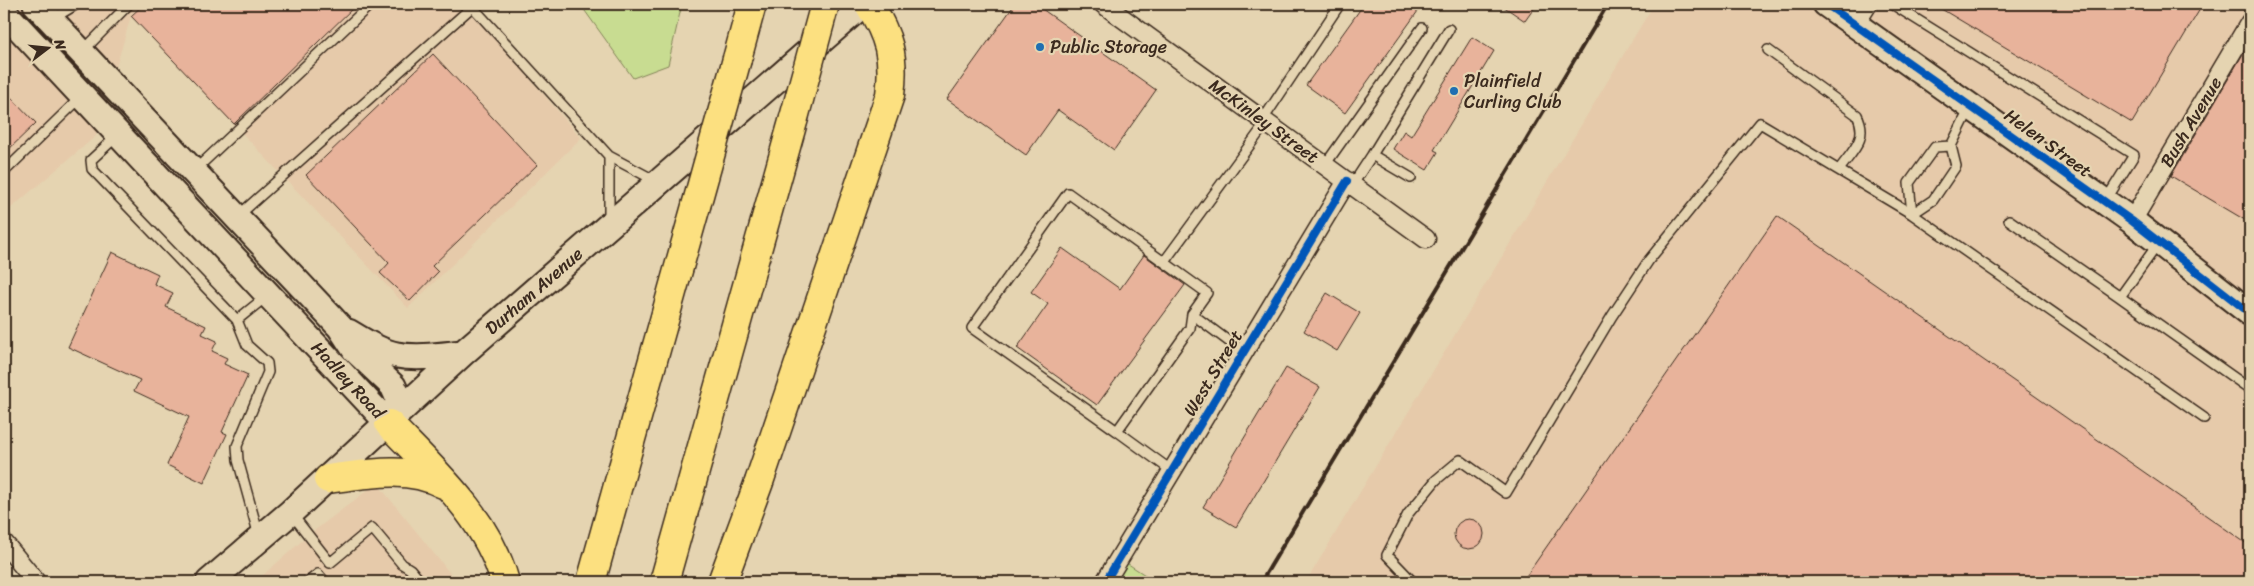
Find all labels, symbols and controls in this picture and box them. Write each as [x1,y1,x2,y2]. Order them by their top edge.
north arrow [22,22,72,72]
place label: Public Storage [1050,31,1167,63]
text: N [46,35,73,53]
marker: Public Storage [1034,41,1046,53]
place label: Plainfield Curling Club [1464,65,1562,118]
street label: McKinley Street [1202,70,1326,172]
street label: Bush Avenue [2151,70,2231,174]
marker: Plainfield Curling Club [1448,85,1460,97]
street label: Helen Street [1997,100,2099,186]
street label: Durham Avenue [477,239,591,343]
street label: West Street [1174,323,1252,422]
street label: Hadley Road [303,333,394,428]

